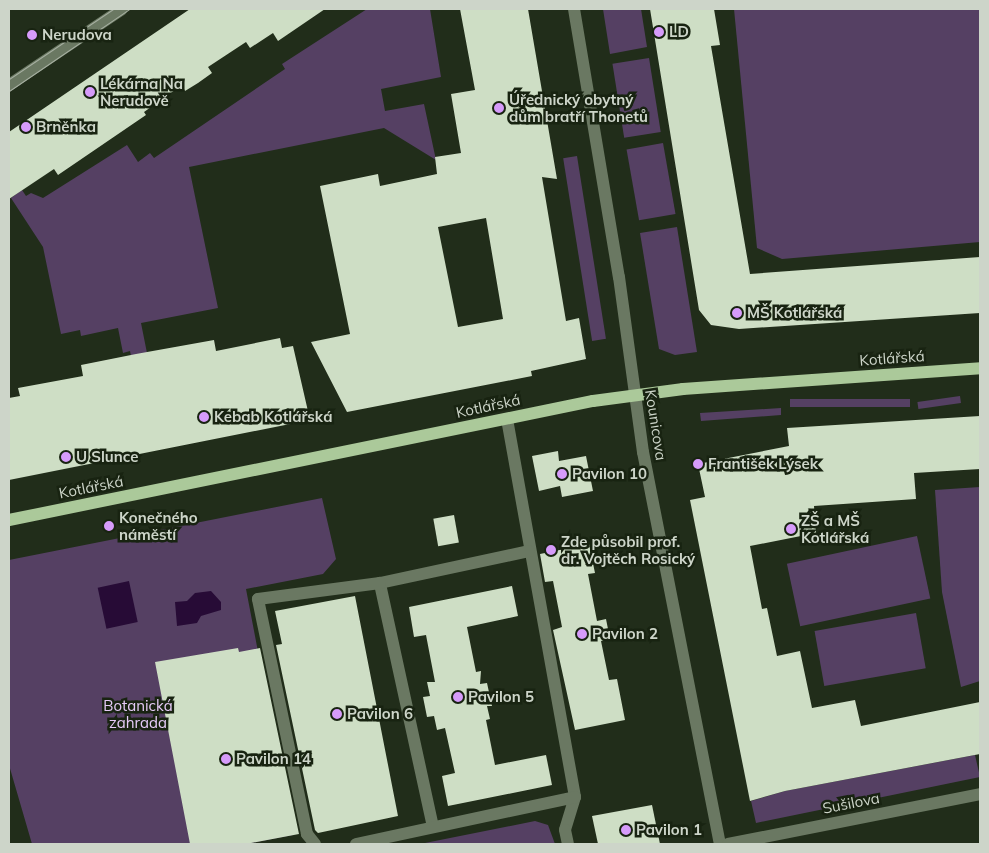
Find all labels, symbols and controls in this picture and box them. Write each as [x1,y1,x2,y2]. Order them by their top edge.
place label: LD [669,23,689,41]
place label: Nerudova [42,26,112,44]
marker: LD [653,26,665,38]
marker: Nerudova [26,29,38,41]
place label: Lékárna Na Nerudově [100,74,183,109]
marker: Lékárna Na Nerudově [84,86,96,98]
place label: Úřednický obytný dům bratří Thonetů [509,90,648,125]
marker: Úřednický obytný dům bratří Thonetů [493,102,505,114]
place label: Brněnka [36,118,96,136]
marker: Brněnka [20,121,32,133]
place label: MŠ Kotlářská [747,304,842,322]
marker: MŠ Kotlářská [731,307,743,319]
street label: Kotlářská [859,347,925,369]
street label: Kounicova [642,388,670,462]
street label: Kotlářská [454,390,522,422]
place label: Kebab Kotlářská [214,408,332,426]
marker: Kebab Kotlářská [198,411,210,423]
place label: U Slunce [76,448,138,466]
marker: U Slunce [60,451,72,463]
place label: František Lýsek [708,455,818,473]
marker: František Lýsek [692,458,704,470]
place label: Pavilon 10 [572,465,647,483]
marker: Pavilon 10 [556,468,568,480]
street label: Kotlářská [57,472,125,502]
place label: Konečného náměstí [119,508,198,543]
place label: ZŠ a MŠ Kotlářská [801,511,869,546]
marker: Konečného náměstí [103,520,115,532]
marker: ZŠ a MŠ Kotlářská [785,523,797,535]
place label: Zde působil prof. dr. Vojtěch Rosický [561,532,695,567]
marker: Zde působil prof. dr. Vojtěch Rosický [545,544,557,556]
place label: Pavilon 2 [592,625,658,643]
marker: Pavilon 2 [576,628,588,640]
place label: Pavilon 5 [468,688,534,706]
marker: Pavilon 5 [452,691,464,703]
park label: Botanická zahrada [103,696,173,731]
place label: Pavilon 6 [347,705,413,723]
marker: Pavilon 6 [331,708,343,720]
place label: Pavilon 14 [236,750,311,768]
marker: Pavilon 14 [220,753,232,765]
street label: Sušilova [821,789,881,817]
place label: Pavilon 1 [636,821,702,839]
marker: Pavilon 1 [620,824,632,836]

